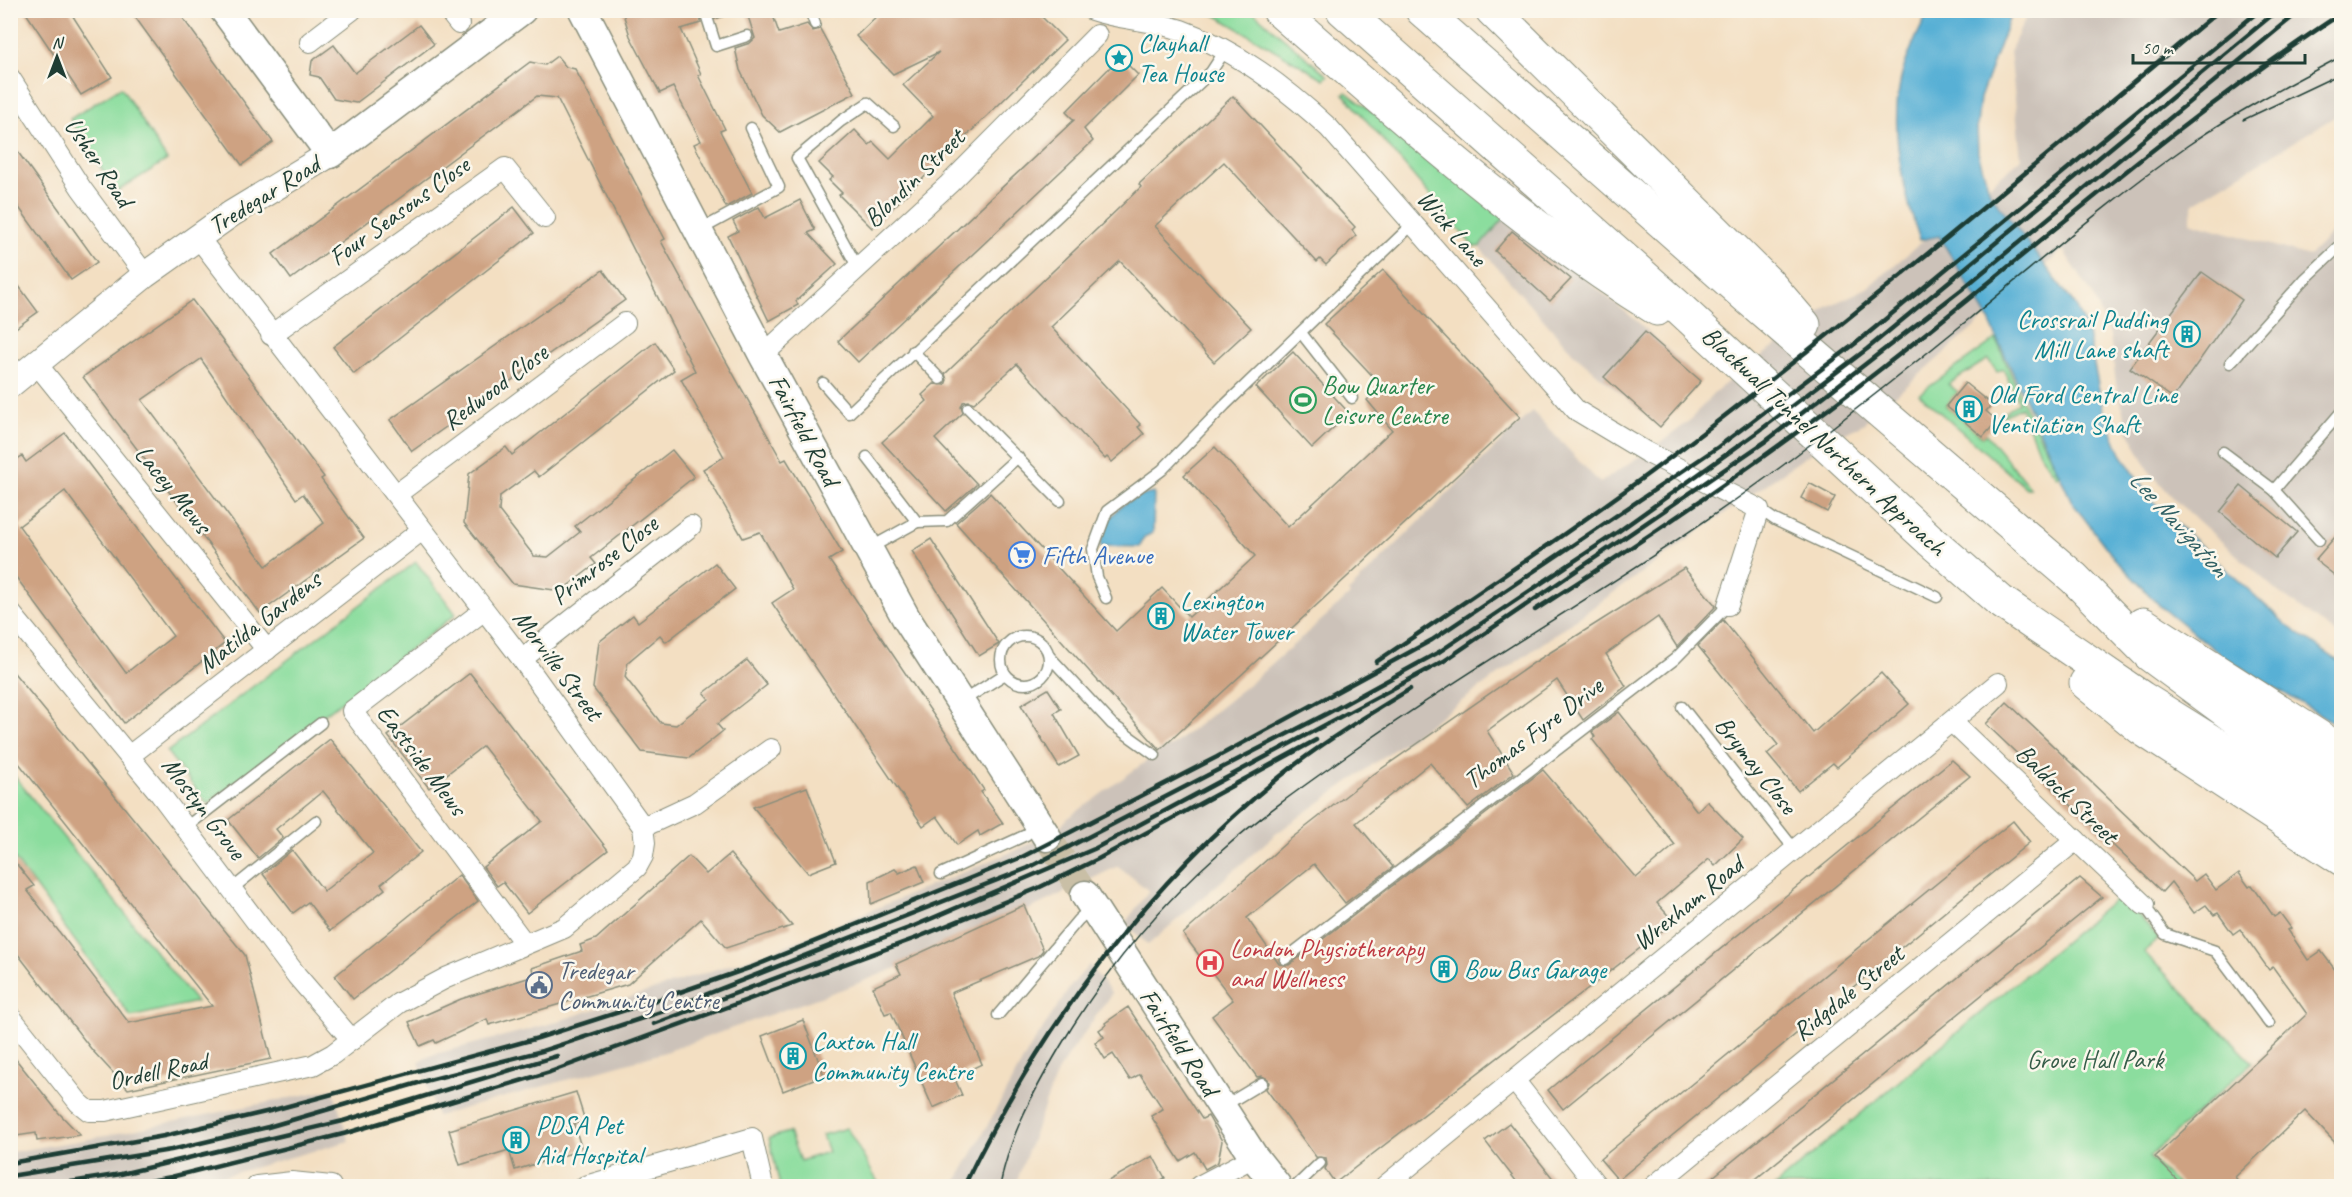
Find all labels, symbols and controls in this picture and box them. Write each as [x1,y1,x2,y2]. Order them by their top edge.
north arrow [27,27,87,87]
place label: Clayhall Tea House [1138,27,1225,90]
scale bar [2133,27,2306,65]
text: N [52,33,65,53]
text: 50 m [2142,37,2175,59]
place icon: Clayhall Tea House [1104,43,1134,73]
street label: Usher Road [57,111,143,216]
street label: Blondin Street [856,120,973,234]
street label: Tredegar Road [202,146,329,242]
street label: Four Seasons Close [322,147,478,273]
street label: Wick Lane [1410,183,1495,274]
place label: Crossrail Pudding Mill Lane shaft [2017,303,2171,366]
street label: Blackwall Tunnel Northern Approach [1695,319,1955,564]
building icon: Crossrail Pudding Mill Lane shaft [2172,319,2202,349]
street label: Redwood Close [436,336,556,437]
street label: Fairfield Road [761,369,849,495]
place label: Bow Quarter Leisure Centre [1322,369,1449,432]
place label: Old Ford Central Line Ventilation Shaft [1988,378,2179,441]
sports icon: Bow Quarter Leisure Centre [1288,385,1318,415]
building icon: Old Ford Central Line Ventilation Shaft [1954,394,1984,424]
street label: Lacey Mews [127,438,220,542]
water label: Lee Navigation [2122,462,2237,585]
street label: Primrose Close [544,507,666,612]
place label: Fifth Avenue [1042,539,1155,572]
supermarket icon: Fifth Avenue [1007,540,1037,570]
street label: Matilda Gardens [191,562,329,680]
place label: Lexington Water Tower [1180,585,1295,648]
building icon: Lexington Water Tower [1146,601,1176,631]
street label: Morville Street [506,603,612,729]
street label: Thomas Fyre Drive [1457,669,1611,796]
street label: Eastside Mews [369,698,476,824]
street label: Brymay Close [1707,709,1805,822]
street label: Baldock Street [2009,737,2127,853]
street label: Mostyn Grove [155,750,254,867]
street label: Wrexham Road [1626,846,1753,958]
place label: London Physiotherapy and Wellness [1230,932,1426,995]
street label: Ridgdale Street [1785,936,1912,1048]
hospital icon: London Physiotherapy and Wellness [1195,948,1225,978]
place label: Bow Bus Garage [1464,953,1608,986]
place label: Tredegar Community Centre [558,954,720,1017]
building icon: Bow Bus Garage [1429,954,1459,984]
public building icon: Tredegar Community Centre [524,970,554,1000]
street label: Fairfield Road [1132,982,1228,1105]
place label: Caxton Hall Community Centre [812,1025,974,1088]
building icon: Caxton Hall Community Centre [778,1041,808,1071]
park label: Grove Hall Park [2027,1043,2166,1076]
street label: Ordell Road [106,1044,214,1098]
place label: PDSA Pet Aid Hospital [536,1109,647,1172]
building icon: PDSA Pet Aid Hospital [501,1125,531,1155]

